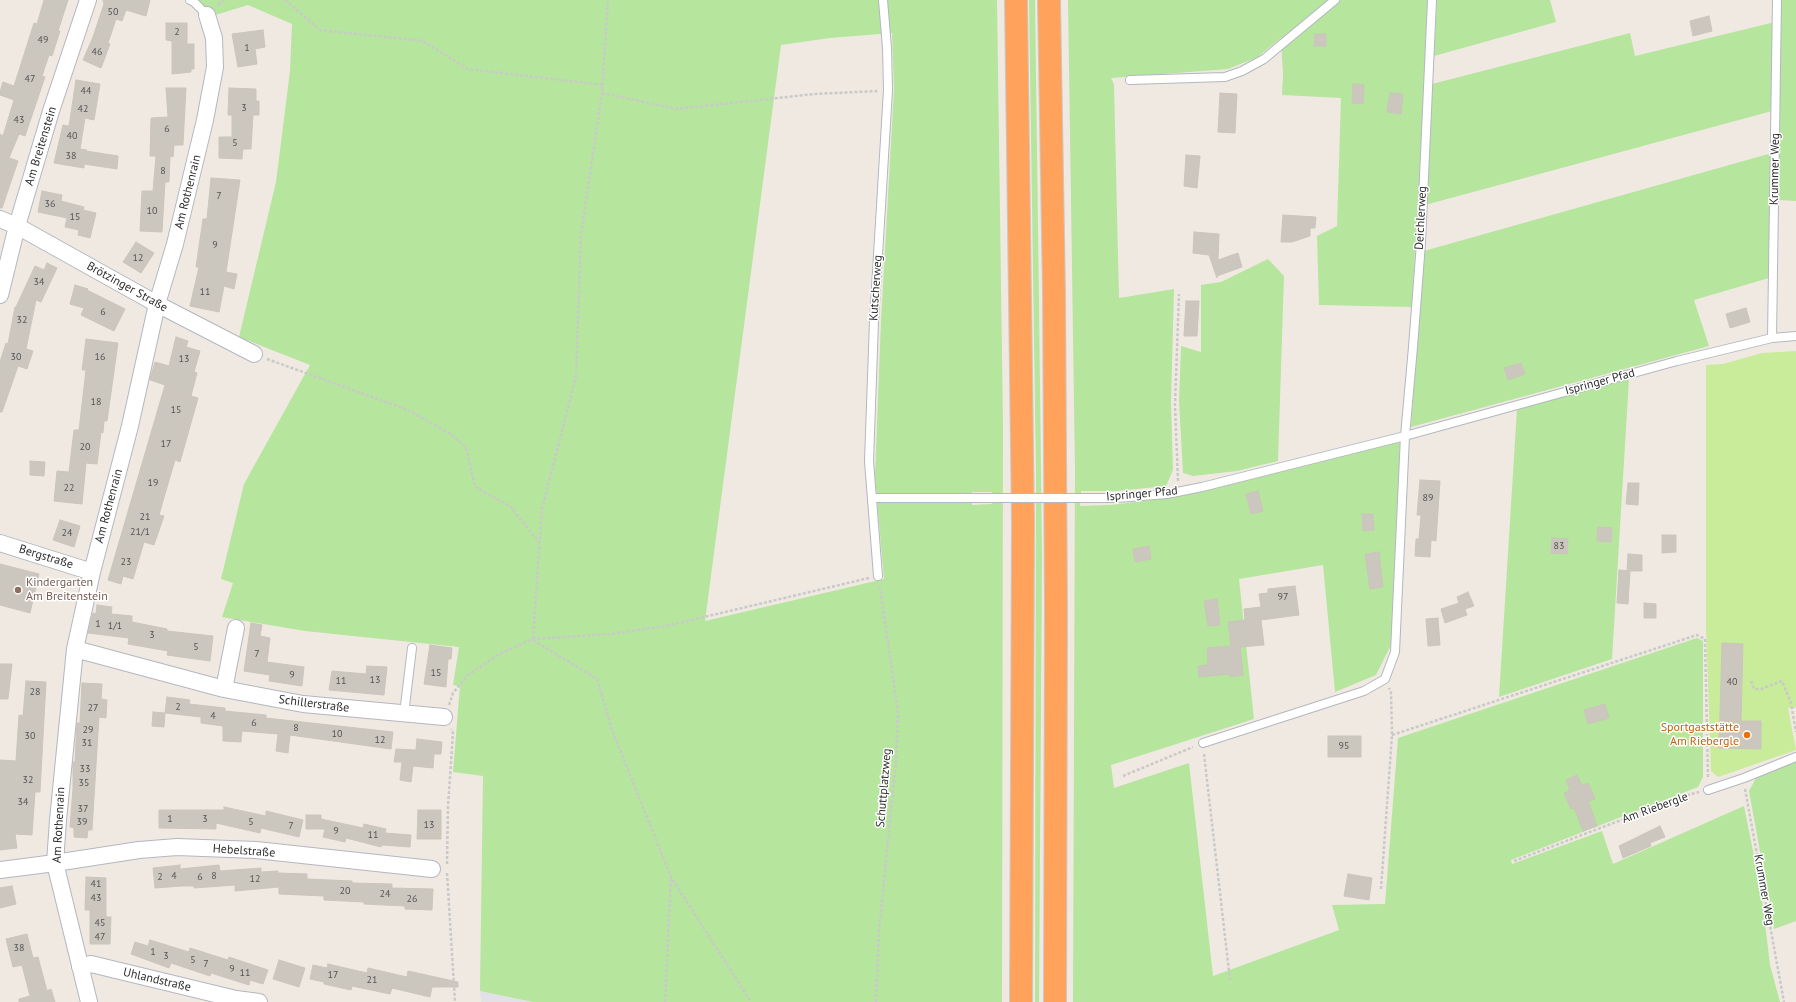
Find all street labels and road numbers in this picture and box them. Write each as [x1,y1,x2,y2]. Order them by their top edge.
street label: Am Breitenstein [22,105,60,187]
street label: Krummer Weg [1767,133,1783,205]
street label: Am Rothenrain [172,153,204,231]
street label: Deichlerweg [1412,186,1430,250]
street label: Kutscherweg [867,255,885,321]
street label: Brötzinger Straße [84,259,170,315]
street label: Ispringer Pfad [1564,366,1636,398]
street label: Am Rothenrain [92,467,126,545]
street label: Ispringer Pfad [1106,484,1178,504]
street label: Bergstraße [17,542,75,572]
street label: Schillerstraße [278,693,350,715]
street label: Schuttplatzweg [873,748,895,828]
street label: Am Rothenrain [50,787,68,863]
street label: Am Riebergle [1620,789,1690,827]
street label: Hebelstraße [212,842,276,860]
street label: Krummer Weg [1751,853,1777,927]
street label: Uhlandstraße [122,965,192,995]

